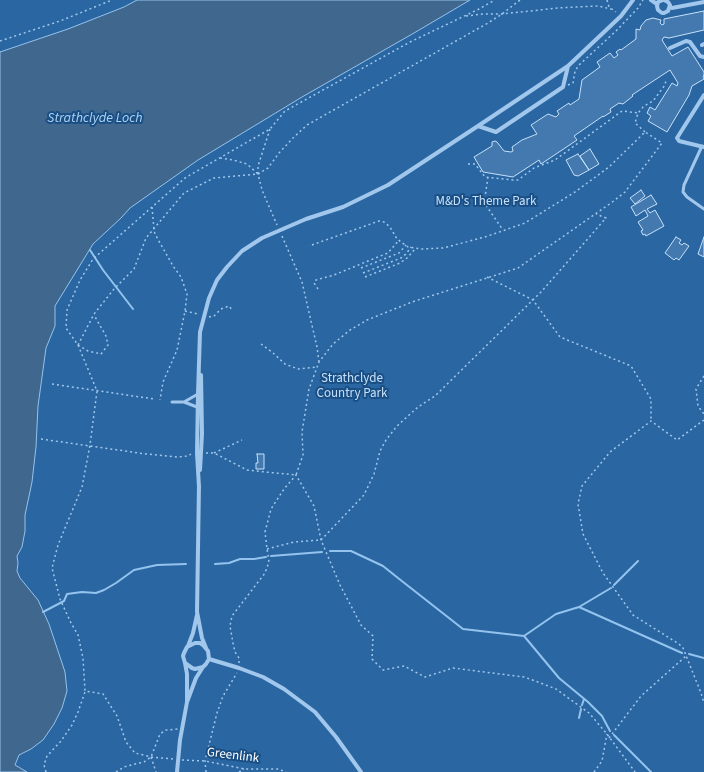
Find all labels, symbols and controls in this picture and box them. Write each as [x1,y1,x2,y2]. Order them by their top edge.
water label: Strathclyde Loch [47,111,143,127]
park label: M&D's Theme Park [435,194,537,210]
park label: Strathclyde Country Park [317,371,387,402]
street label: Greenlink [206,745,260,767]

